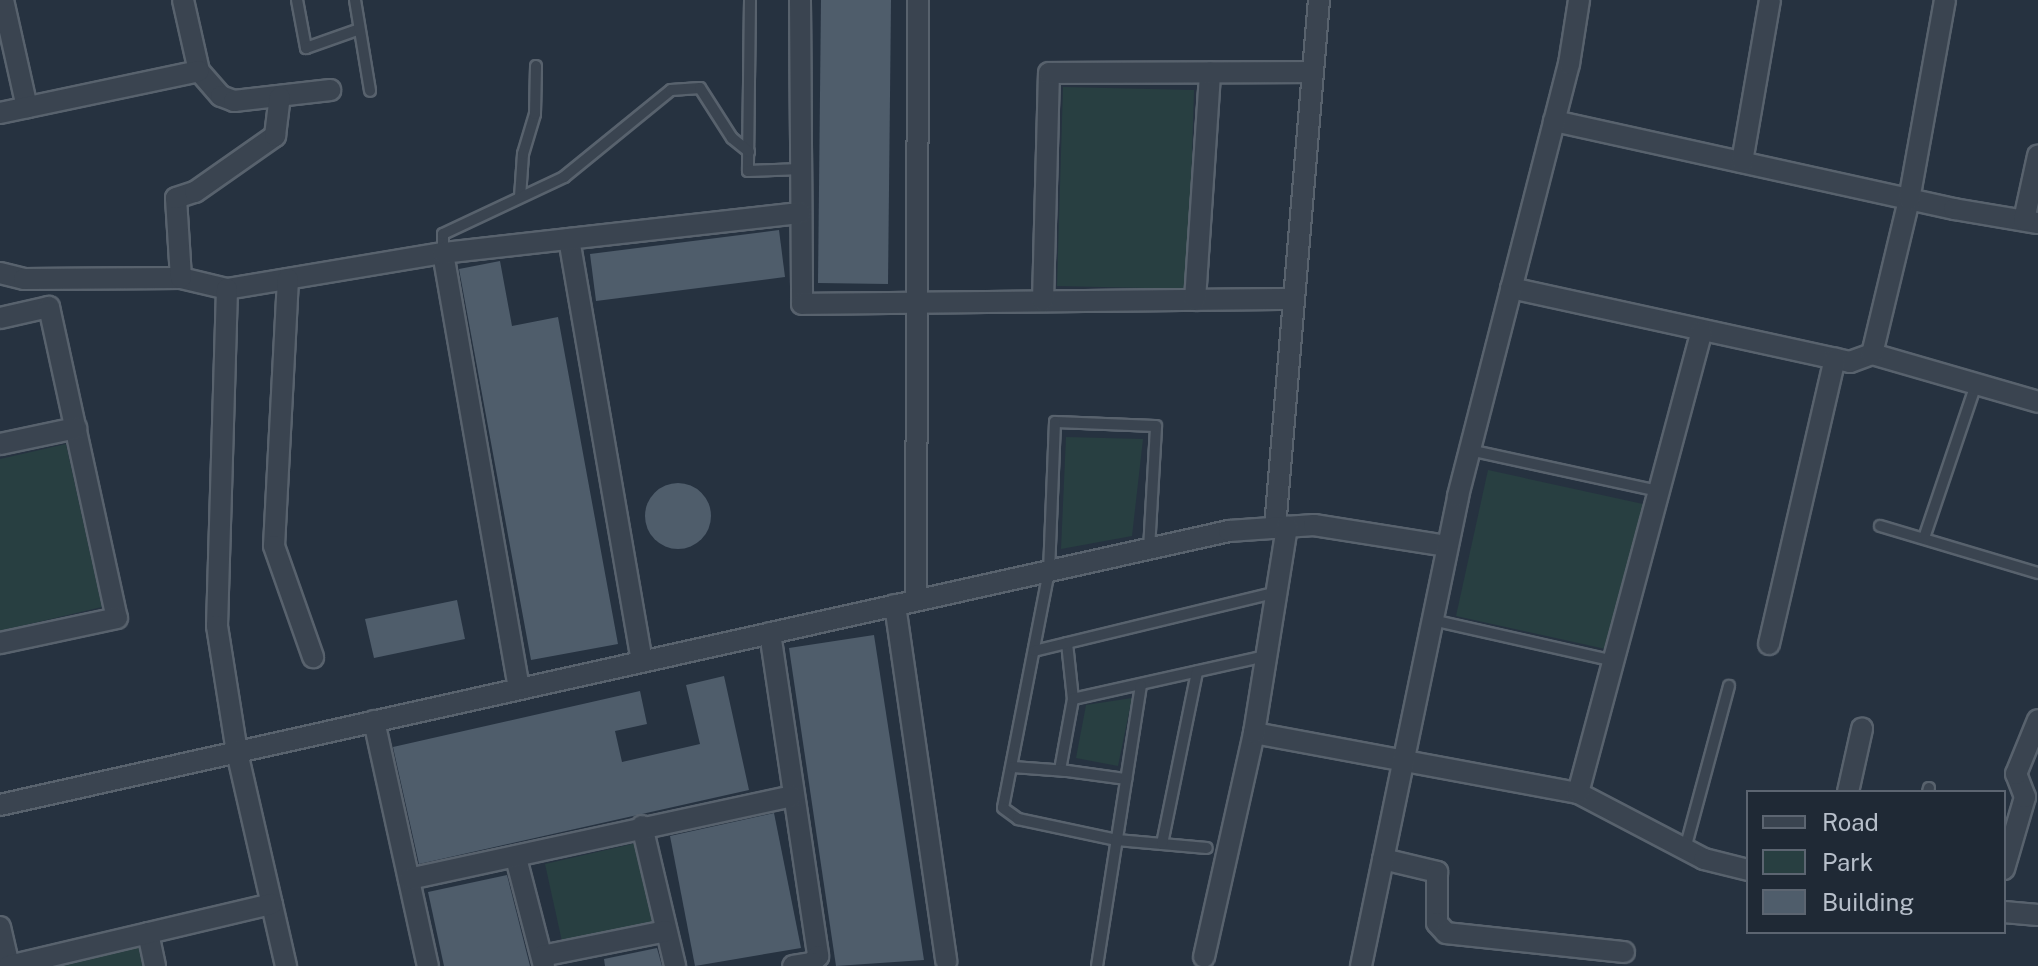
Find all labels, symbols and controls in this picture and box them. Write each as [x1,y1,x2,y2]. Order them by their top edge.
legend [1746,790,2006,934]
text: Road [1822,808,1879,836]
text: Park [1822,848,1873,876]
text: Building [1822,888,1914,916]

